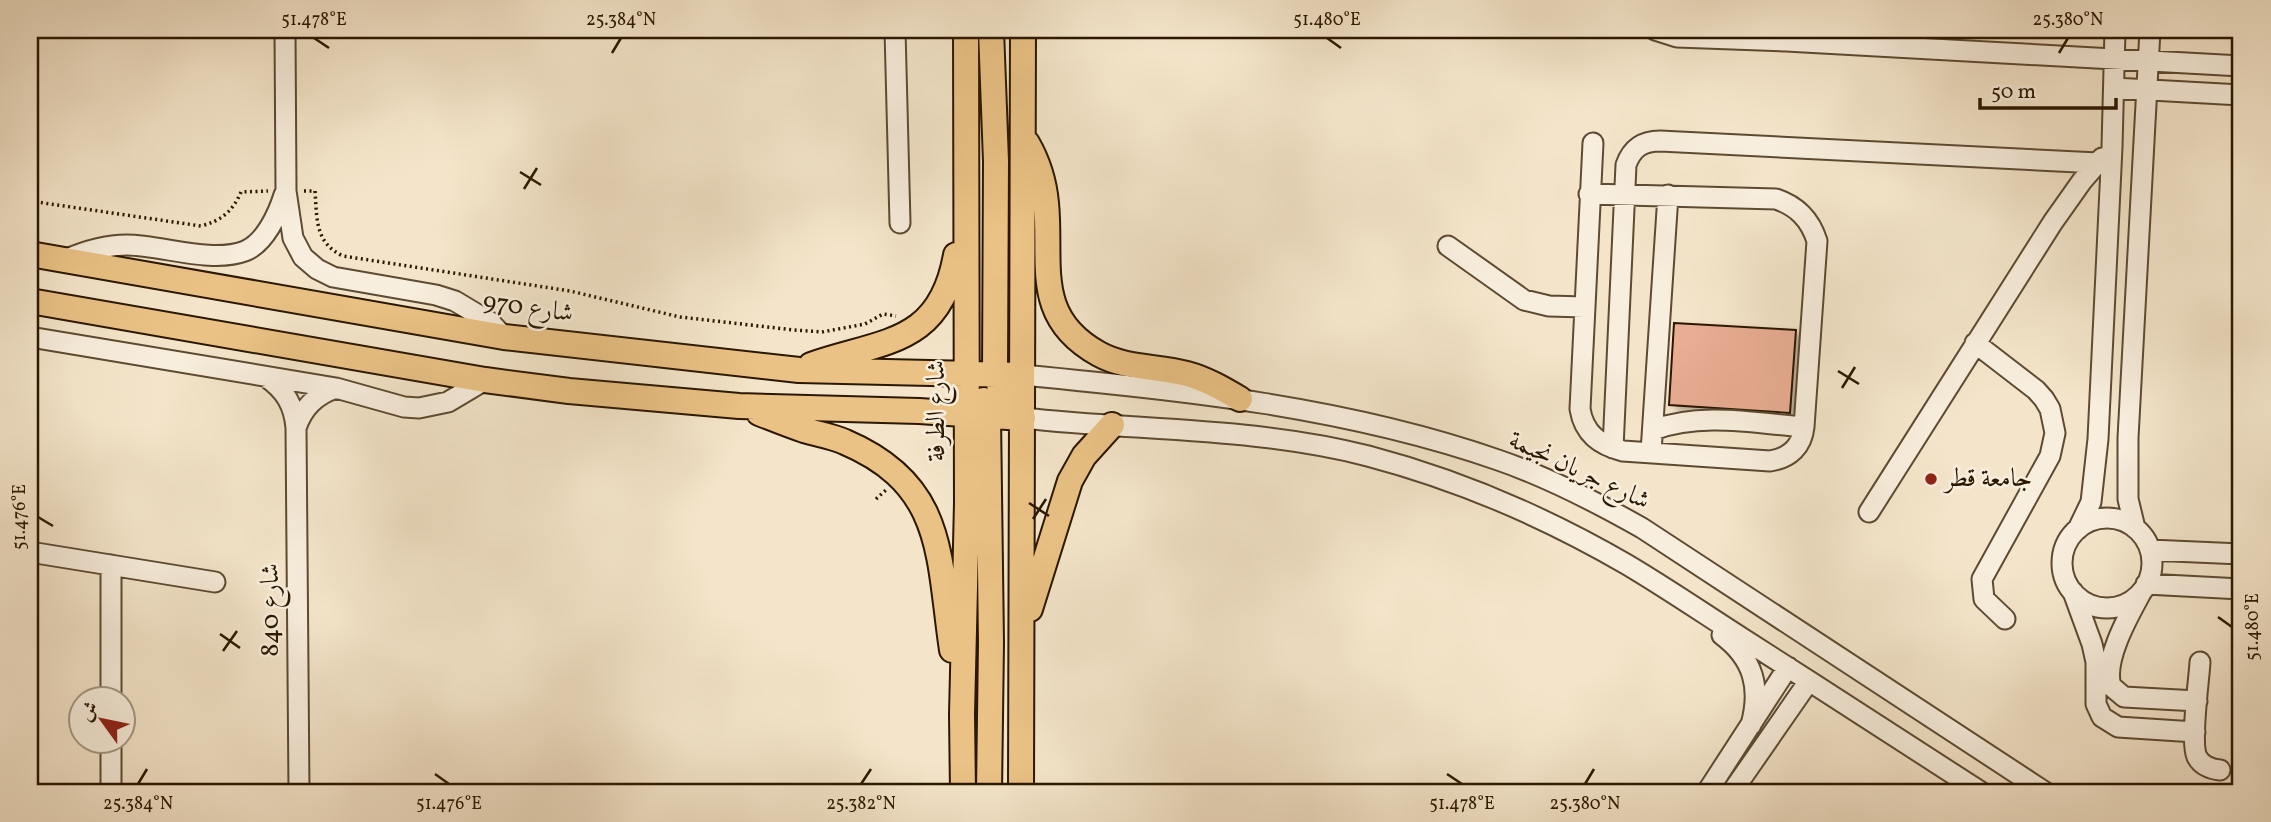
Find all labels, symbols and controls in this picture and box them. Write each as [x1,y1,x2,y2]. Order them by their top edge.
text: 51.478°E [281,8,347,33]
text: 25.384°N [586,8,656,33]
text: 51.480°E [1293,8,1361,33]
text: 25.380°N [2033,8,2103,33]
scale bar [1980,66,2117,110]
text: 50 m [1991,78,2036,107]
street label: شارع 970 [480,284,576,334]
street label: شارع الطرفة [919,360,957,462]
street label: شارع جريان نجيمة [1502,423,1656,521]
place label: جامعة قطر [1942,461,2032,497]
marker: جامعة قطر [1923,471,1939,487]
text: 51.476°E [8,484,33,550]
street label: شارع 840 [253,563,291,657]
text: 51.480°E [2241,593,2266,661]
north arrow [66,686,136,756]
text: ش [73,697,105,727]
text: 25.384°N [103,792,173,817]
text: 51.476°E [416,792,482,817]
text: 25.382°N [826,792,896,817]
text: 51.478°E [1429,792,1495,817]
text: 25.380°N [1550,792,1620,817]

